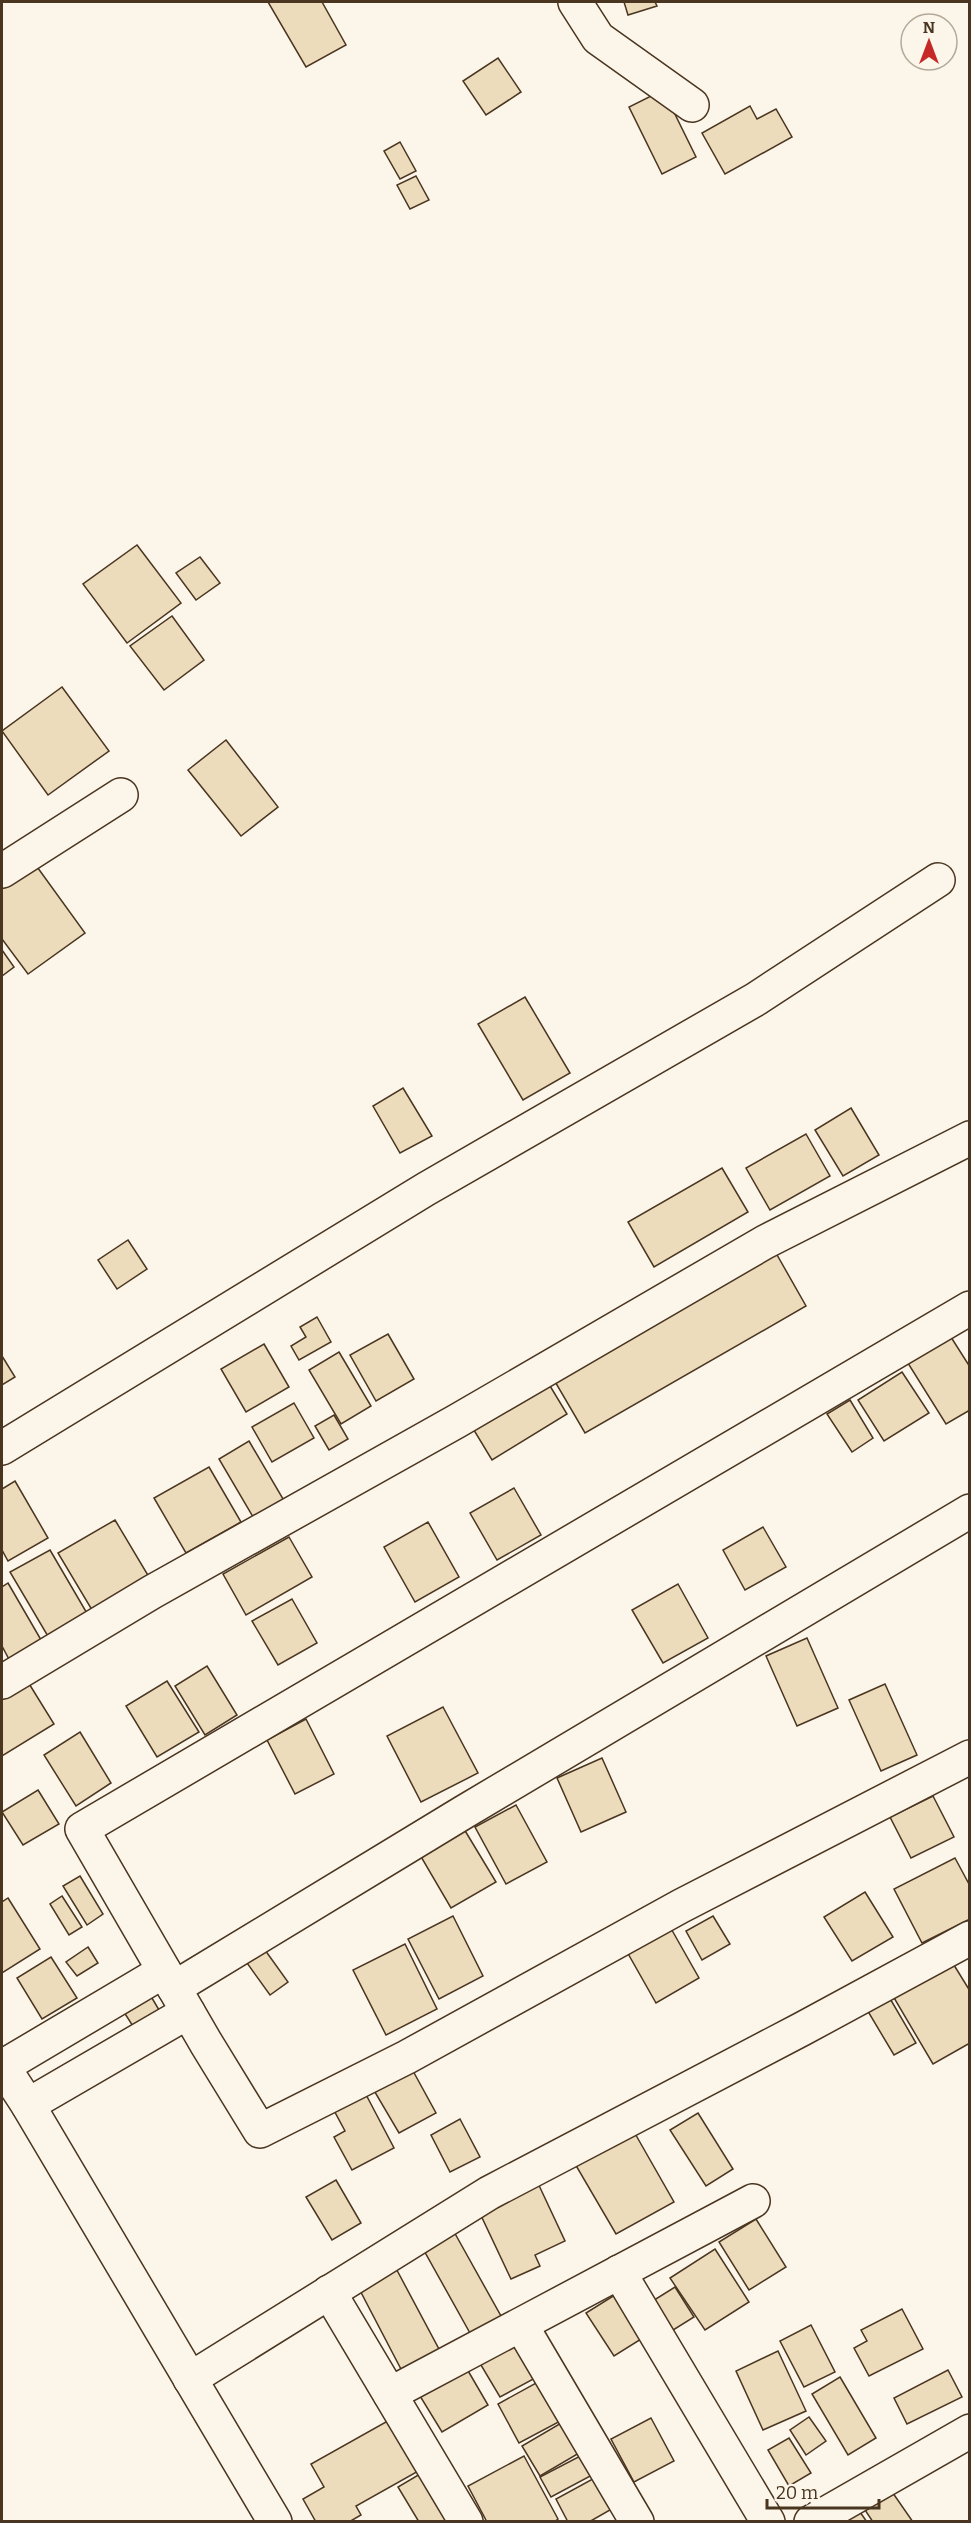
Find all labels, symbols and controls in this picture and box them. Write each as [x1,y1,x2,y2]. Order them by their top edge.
north arrow [899,12,959,72]
text: N [923,18,935,37]
scale bar [767,2472,880,2510]
text: 20 m [776,2482,818,2504]

